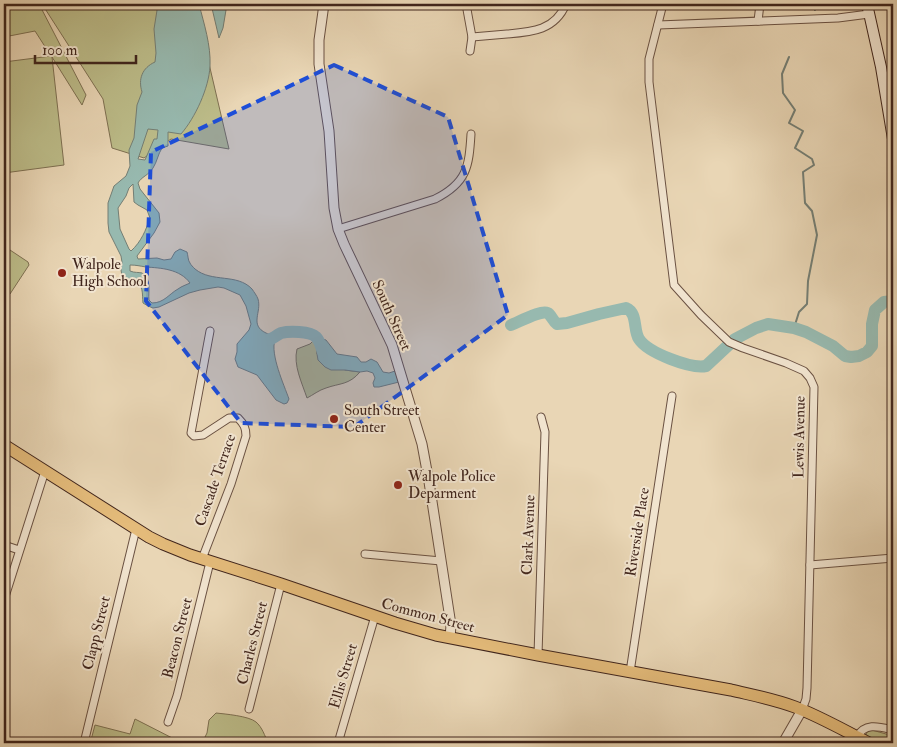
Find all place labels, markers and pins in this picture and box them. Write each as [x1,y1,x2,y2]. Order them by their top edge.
place label: Walpole High School [71,255,147,291]
marker: Walpole High School [56,267,68,279]
place label: South Street Center [344,401,419,437]
marker: South Street Center [328,413,340,425]
place label: Walpole Police Deparment [407,467,495,504]
marker: Walpole Police Deparment [392,479,404,491]

